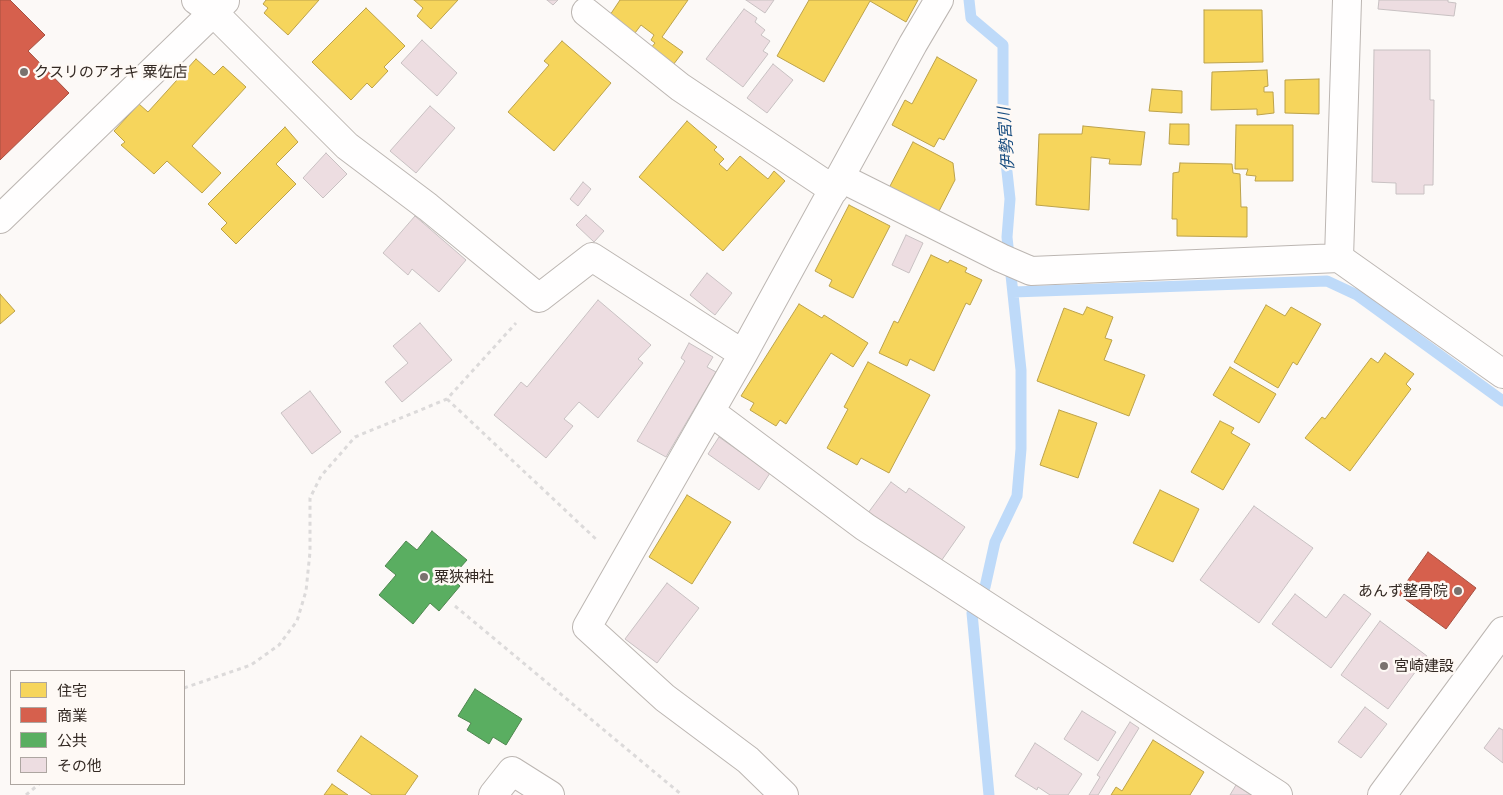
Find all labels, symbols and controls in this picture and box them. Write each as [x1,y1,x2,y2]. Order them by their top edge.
place label: クスリのアオキ 粟佐店 [34,63,187,81]
marker: クスリのアオキ 粟佐店 [18,66,30,78]
water label: 伊勢宮川 [994,106,1018,172]
place label: 粟狹神社 [434,568,494,586]
marker: 粟狹神社 [418,571,430,583]
place label: あんず整骨院 [1358,582,1448,600]
marker: あんず整骨院 [1452,585,1464,597]
place label: 宮崎建設 [1394,657,1454,675]
marker: 宮崎建設 [1378,660,1390,672]
legend [10,670,185,785]
text: 住宅 [57,682,87,699]
text: 商業 [57,707,87,724]
text: 公共 [57,732,87,749]
text: その他 [57,757,102,774]

